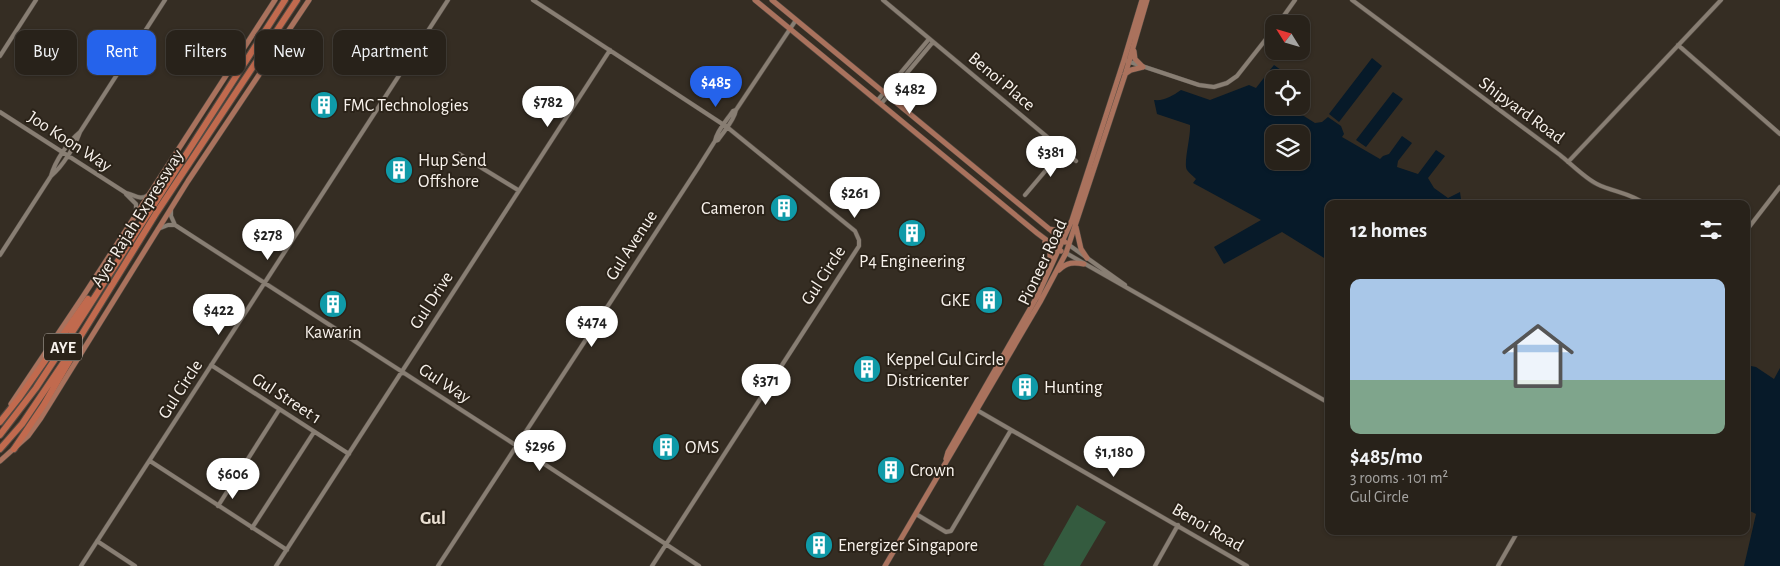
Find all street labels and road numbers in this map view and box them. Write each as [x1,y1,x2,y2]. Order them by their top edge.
street label: Benoi Place [965,49,1038,115]
street label: Shipyard Road [1476,74,1567,148]
street label: Joo Koon Way [24,108,115,176]
street label: Ayer Rajah Expressway [88,146,188,290]
street label: Gul Avenue [603,207,661,284]
street label: Pioneer Road [1015,217,1071,308]
street label: Gul Circle [798,243,849,308]
street label: Gul Drive [407,269,457,332]
road number: AYE [44,334,82,361]
street label: Gul Circle [155,357,206,422]
street label: Gul Way [415,361,474,407]
street label: Gul Street 1 [249,370,324,428]
street label: Benoi Road [1169,500,1246,555]

